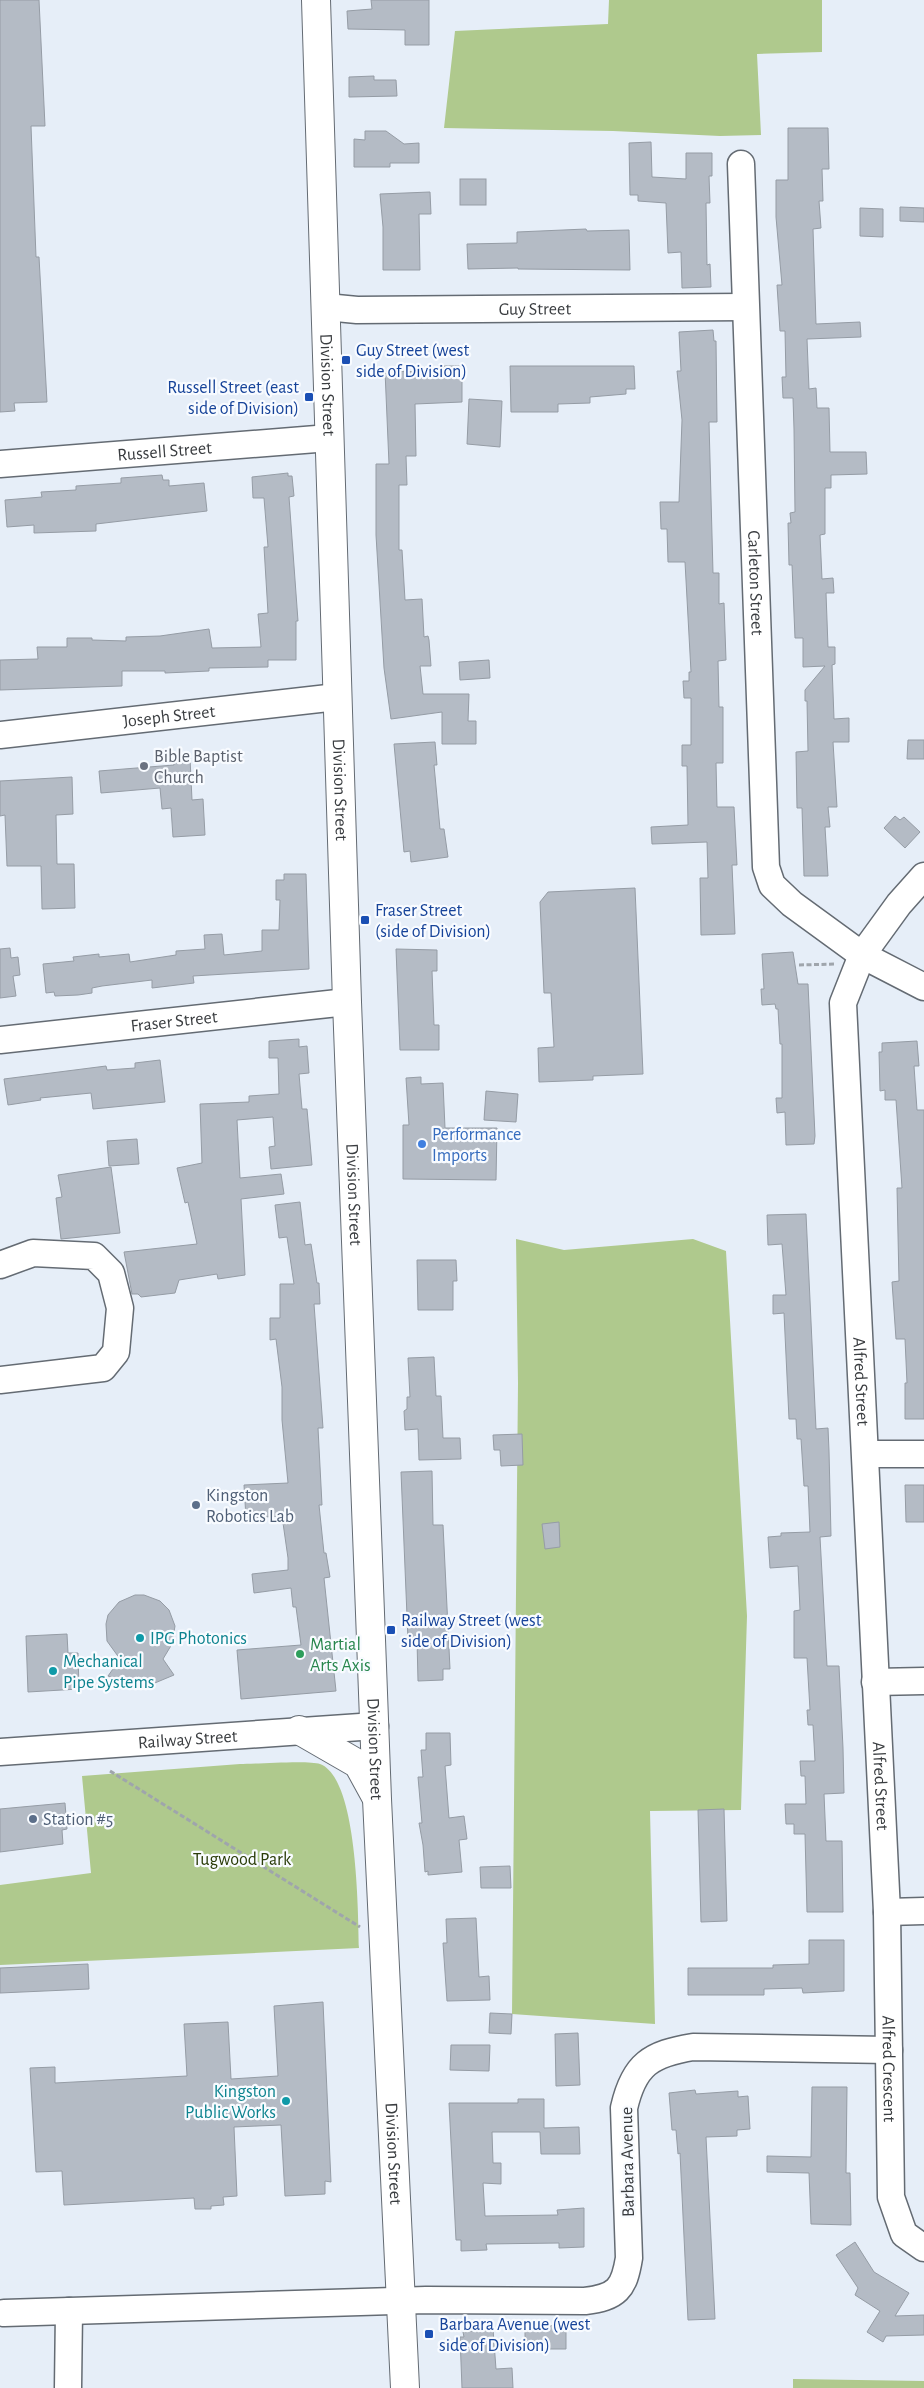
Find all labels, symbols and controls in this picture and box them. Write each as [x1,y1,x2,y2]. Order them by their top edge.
street label: Guy Street [499,300,571,319]
street label: Division Street [316,333,337,437]
place label: Guy Street (west side of Division) [356,342,469,381]
marker: Guy Street (west side of Division) [340,354,352,366]
place label: Russell Street (east side of Division) [167,379,299,418]
marker: Russell Street (east side of Division) [303,391,315,403]
street label: Russell Street [117,439,213,465]
street label: Carleton Street [744,530,766,636]
street label: Joseph Street [122,703,217,731]
street label: Division Street [329,738,350,841]
place label: Bible Baptist Church [154,748,243,787]
marker: Bible Baptist Church [138,760,150,772]
place label: Fraser Street (side of Division) [375,902,491,941]
marker: Fraser Street (side of Division) [359,914,371,926]
street label: Fraser Street [130,1008,219,1036]
place label: Performance Imports [432,1126,521,1165]
marker: Performance Imports [416,1138,428,1150]
street label: Division Street [342,1143,364,1246]
street label: Alfred Street [849,1336,871,1427]
place label: Kingston Robotics Lab [206,1487,294,1526]
marker: Kingston Robotics Lab [190,1499,202,1511]
place label: Railway Street (west side of Division) [401,1612,542,1651]
marker: Railway Street (west side of Division) [385,1624,397,1636]
place label: IPG Photonics [150,1630,247,1648]
marker: IPG Photonics [134,1632,146,1644]
place label: Martial Arts Axis [310,1636,371,1675]
marker: Martial Arts Axis [294,1648,306,1660]
place label: Mechanical Pipe Systems [63,1653,154,1692]
marker: Mechanical Pipe Systems [47,1665,59,1677]
street label: Division Street [363,1698,385,1801]
street label: Railway Street [137,1728,238,1752]
street label: Alfred Street [869,1741,891,1831]
place label: Station #5 [43,1811,113,1829]
marker: Station #5 [27,1813,39,1825]
park label: Tugwood Park [193,1851,292,1869]
street label: Alfred Crescent [878,2015,898,2123]
place label: Kingston Public Works [185,2083,276,2122]
marker: Kingston Public Works [280,2095,292,2107]
street label: Division Street [381,2102,404,2205]
street label: Barbara Avenue [618,2107,638,2217]
place label: Barbara Avenue (west side of Division) [439,2316,590,2355]
marker: Barbara Avenue (west side of Division) [423,2328,435,2340]

